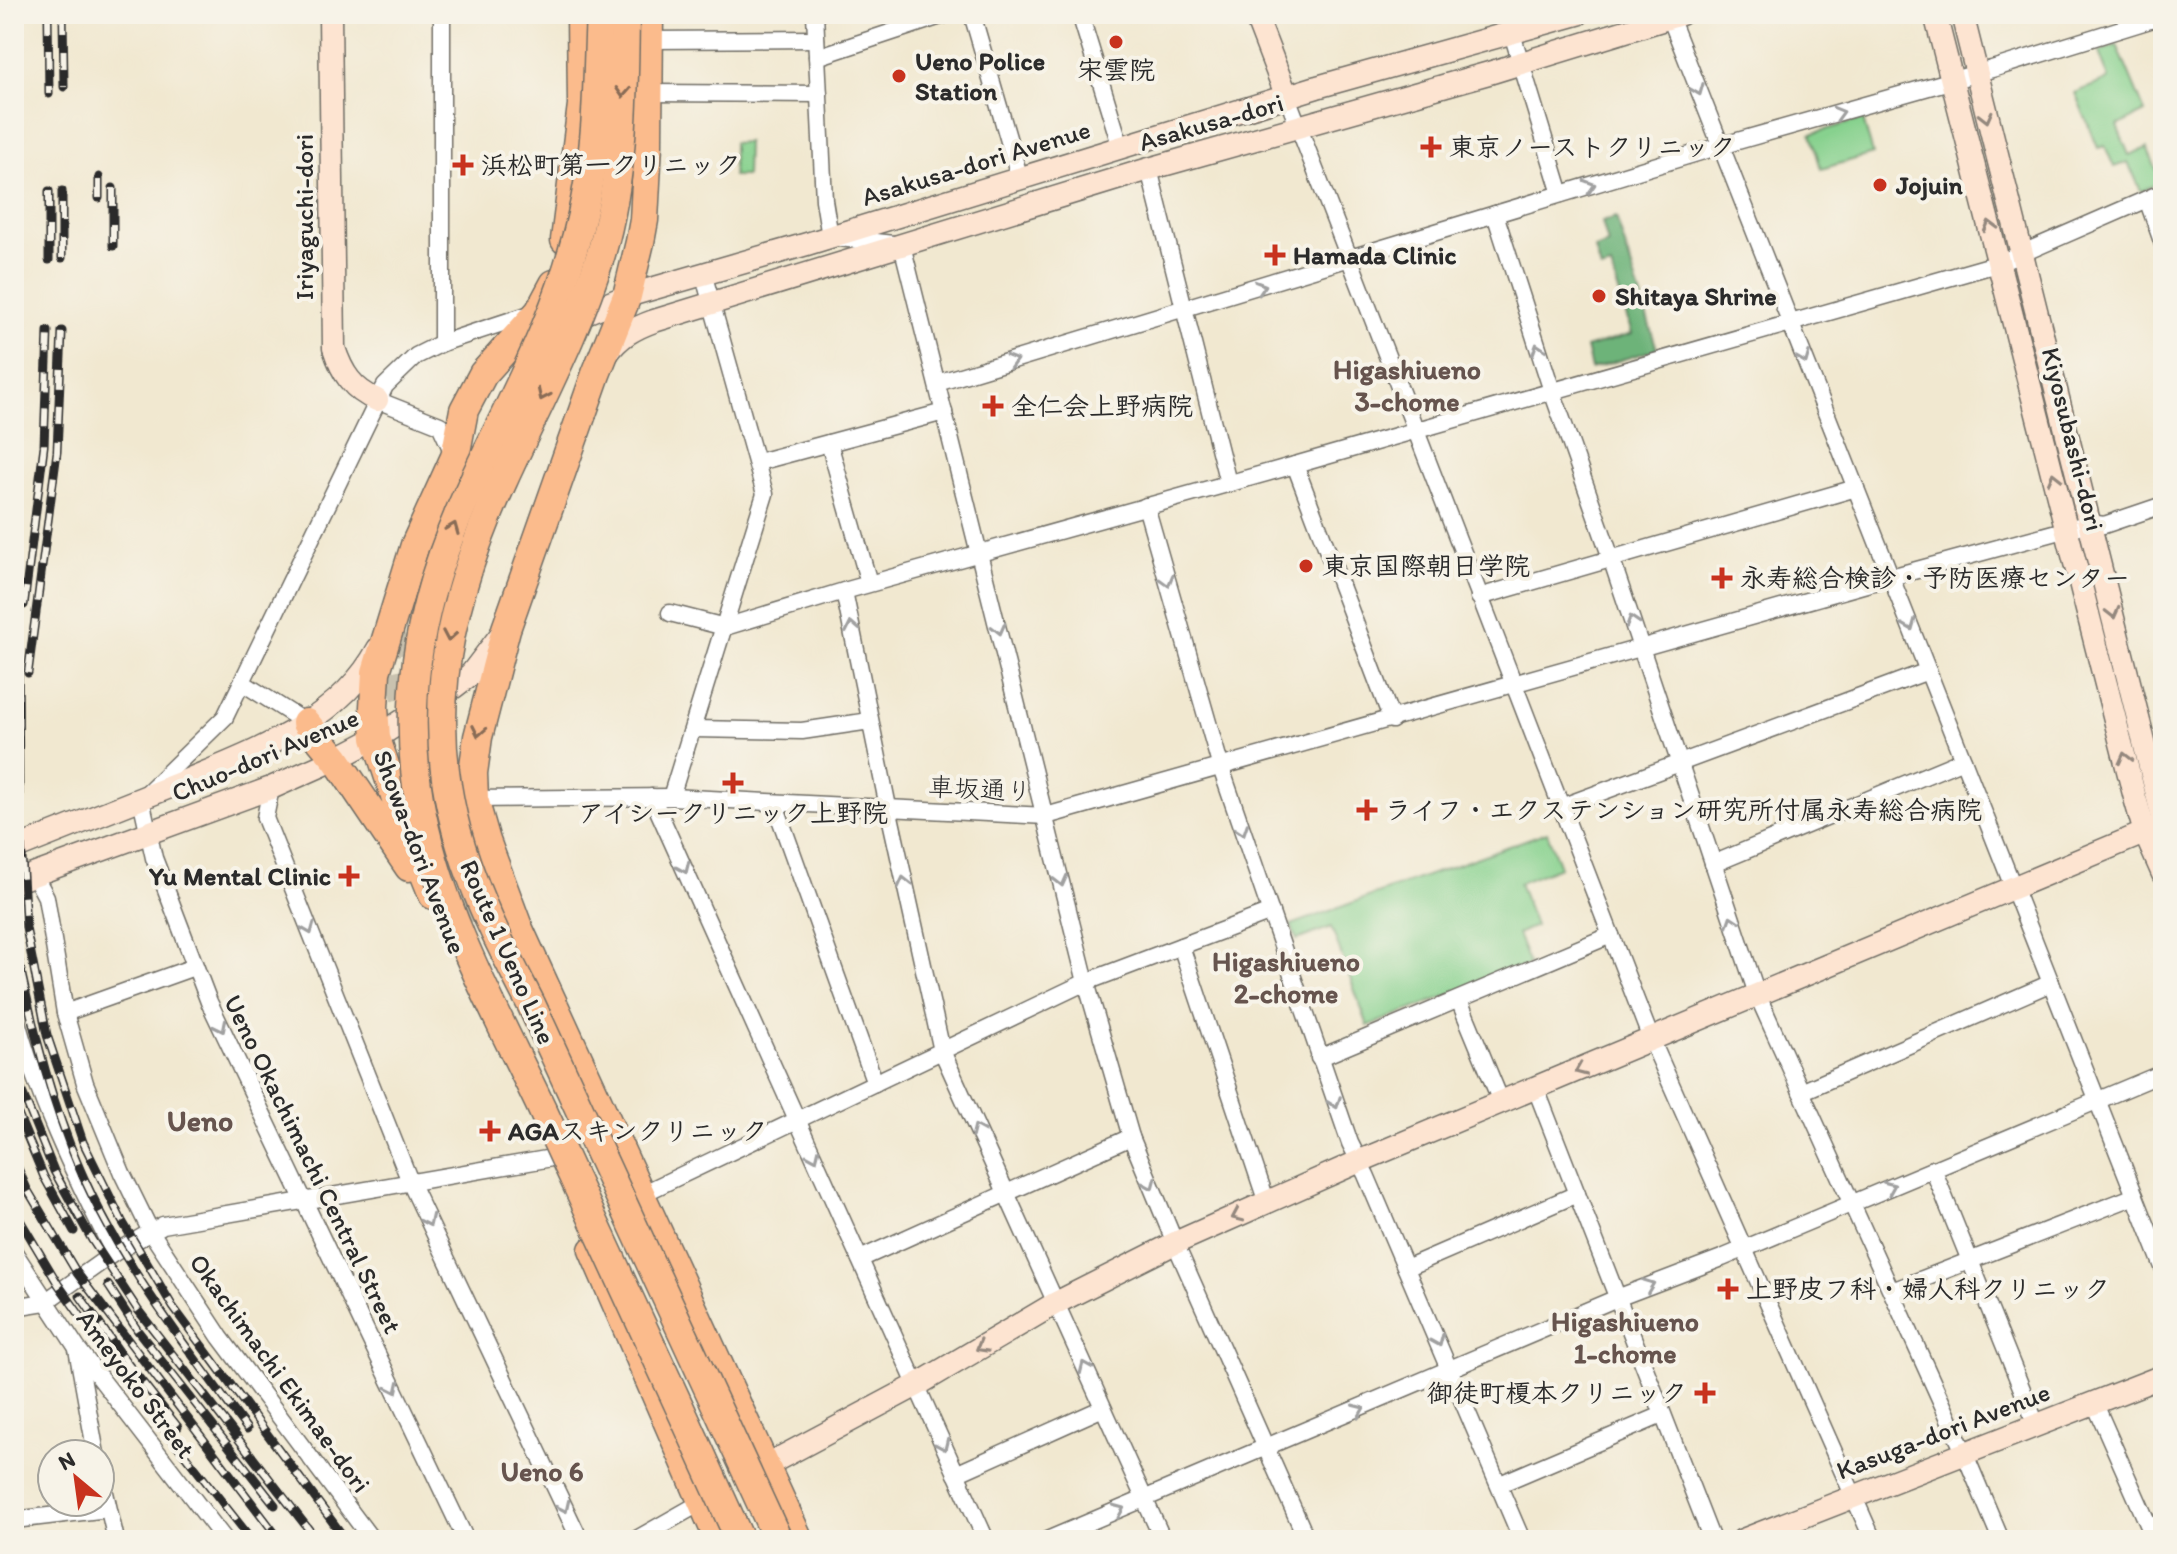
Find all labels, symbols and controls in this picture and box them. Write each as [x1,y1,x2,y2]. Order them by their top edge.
marker: 宋雲院 [1107,33,1125,51]
place label: Ueno Police Station [915,45,1045,107]
place label: 宋雲院 [1077,54,1155,86]
marker: Ueno Police Station [890,67,908,85]
one-way arrow [1688,82,1705,96]
one-way arrow [615,86,632,99]
street label: Asakusa-dori [1135,86,1287,158]
one-way arrow [1832,106,1846,123]
one-way arrow [1977,110,1994,124]
street label: Asakusa-dori Avenue [858,113,1094,213]
place label: 東京ノーストクリニック [1449,131,1736,163]
street label: Iriyaguchi-dori [288,134,320,300]
marker: 東京ノーストクリニック [1420,136,1442,158]
place label: 浜松町第一クリニック [481,149,741,181]
marker: 浜松町第一クリニック [452,154,474,176]
place label: Jojuin [1895,169,1963,201]
marker: Jojuin [1871,176,1889,194]
one-way arrow [1582,179,1596,195]
one-way arrow [1983,220,2000,234]
place label: Hamada Clinic [1293,239,1457,271]
marker: Hamada Clinic [1264,244,1286,266]
one-way arrow [1253,280,1267,296]
place label: Shitaya Shrine [1615,280,1777,312]
marker: Shitaya Shrine [1590,287,1608,305]
one-way arrow [1532,342,1548,356]
street label: Kiyosubashi-dori [2035,344,2111,534]
one-way arrow [1794,350,1811,364]
district label: Higashiueno 3-chome [1333,352,1481,418]
one-way arrow [1004,354,1018,370]
one-way arrow [537,386,553,401]
place label: 全仁会上野病院 [1011,390,1193,422]
marker: 全仁会上野病院 [982,395,1004,417]
one-way arrow [2046,472,2063,486]
one-way arrow [444,522,460,536]
place label: 東京国際朝日学院 [1322,550,1530,582]
marker: 東京国際朝日学院 [1297,557,1315,575]
place label: 永寿総合検診・予防医療センター [1740,562,2130,594]
marker: 永寿総合検診・予防医療センター [1711,567,1733,589]
one-way arrow [1158,574,1175,588]
one-way arrow [2103,606,2120,620]
one-way arrow [1626,614,1642,628]
one-way arrow [1900,617,1917,631]
one-way arrow [844,620,861,634]
one-way arrow [989,621,1006,635]
one-way arrow [442,629,459,643]
street label: Chuo-dori Avenue [167,701,363,809]
one-way arrow [472,725,489,738]
street label: Showa-dori Avenue [366,746,474,958]
one-way arrow [2117,751,2134,765]
street label: 車坂通り [927,770,1033,808]
marker: アイシークリニック上野院 [722,772,744,794]
place label: ライフ・エクステンション研究所付属永寿総合病院 [1385,794,1982,826]
place label: アイシークリニック上野院 [578,797,888,829]
marker: ライフ・エクステンション研究所付属永寿総合病院 [1356,799,1378,821]
one-way arrow [1233,822,1249,836]
street label: Route 1 Ueno Line [453,855,563,1049]
place label: Yu Mental Clinic [148,860,331,892]
one-way arrow [675,860,691,874]
marker: Yu Mental Clinic [338,865,360,887]
one-way arrow [1052,874,1069,887]
one-way arrow [896,875,913,889]
one-way arrow [1726,914,1742,928]
one-way arrow [299,921,316,935]
district label: Higashiueno 2-chome [1212,944,1360,1010]
street label: Ueno Okachimachi Central Street [217,990,409,1339]
one-way arrow [211,1019,227,1034]
one-way arrow [1573,1061,1588,1077]
one-way arrow [1325,1095,1342,1109]
district label: Ueno [167,1102,233,1139]
place label: AGAスキンクリニック [507,1115,768,1147]
marker: AGAスキンクリニック [479,1120,501,1142]
one-way arrow [971,1124,987,1138]
one-way arrow [805,1148,821,1162]
one-way arrow [1140,1176,1157,1190]
one-way arrow [1882,1180,1896,1197]
one-way arrow [1231,1206,1245,1222]
one-way arrow [418,1213,434,1227]
street label: Okachimachi Ekimae-dori [183,1247,377,1499]
place label: 上野皮フ科・婦人科クリニック [1746,1273,2110,1305]
one-way arrow [1641,1278,1655,1295]
marker: 上野皮フ科・婦人科クリニック [1717,1278,1739,1300]
street label: Ameyoko Street [70,1303,202,1465]
district label: Higashiueno 1-chome [1551,1304,1699,1370]
one-way arrow [1428,1333,1444,1347]
one-way arrow [975,1338,990,1353]
one-way arrow [1079,1361,1095,1375]
street label: Kasuga-dori Avenue [1832,1376,2054,1486]
place label: 御徒町榎本クリニック [1427,1377,1687,1409]
one-way arrow [384,1380,400,1394]
marker: 御徒町榎本クリニック [1694,1382,1716,1404]
one-way arrow [1351,1403,1365,1419]
one-way arrow [934,1436,950,1451]
north arrow [36,1438,116,1518]
text: N [54,1446,80,1476]
district label: Ueno 6 [500,1454,584,1488]
one-way arrow [554,1498,570,1513]
one-way arrow [1111,1503,1125,1520]

